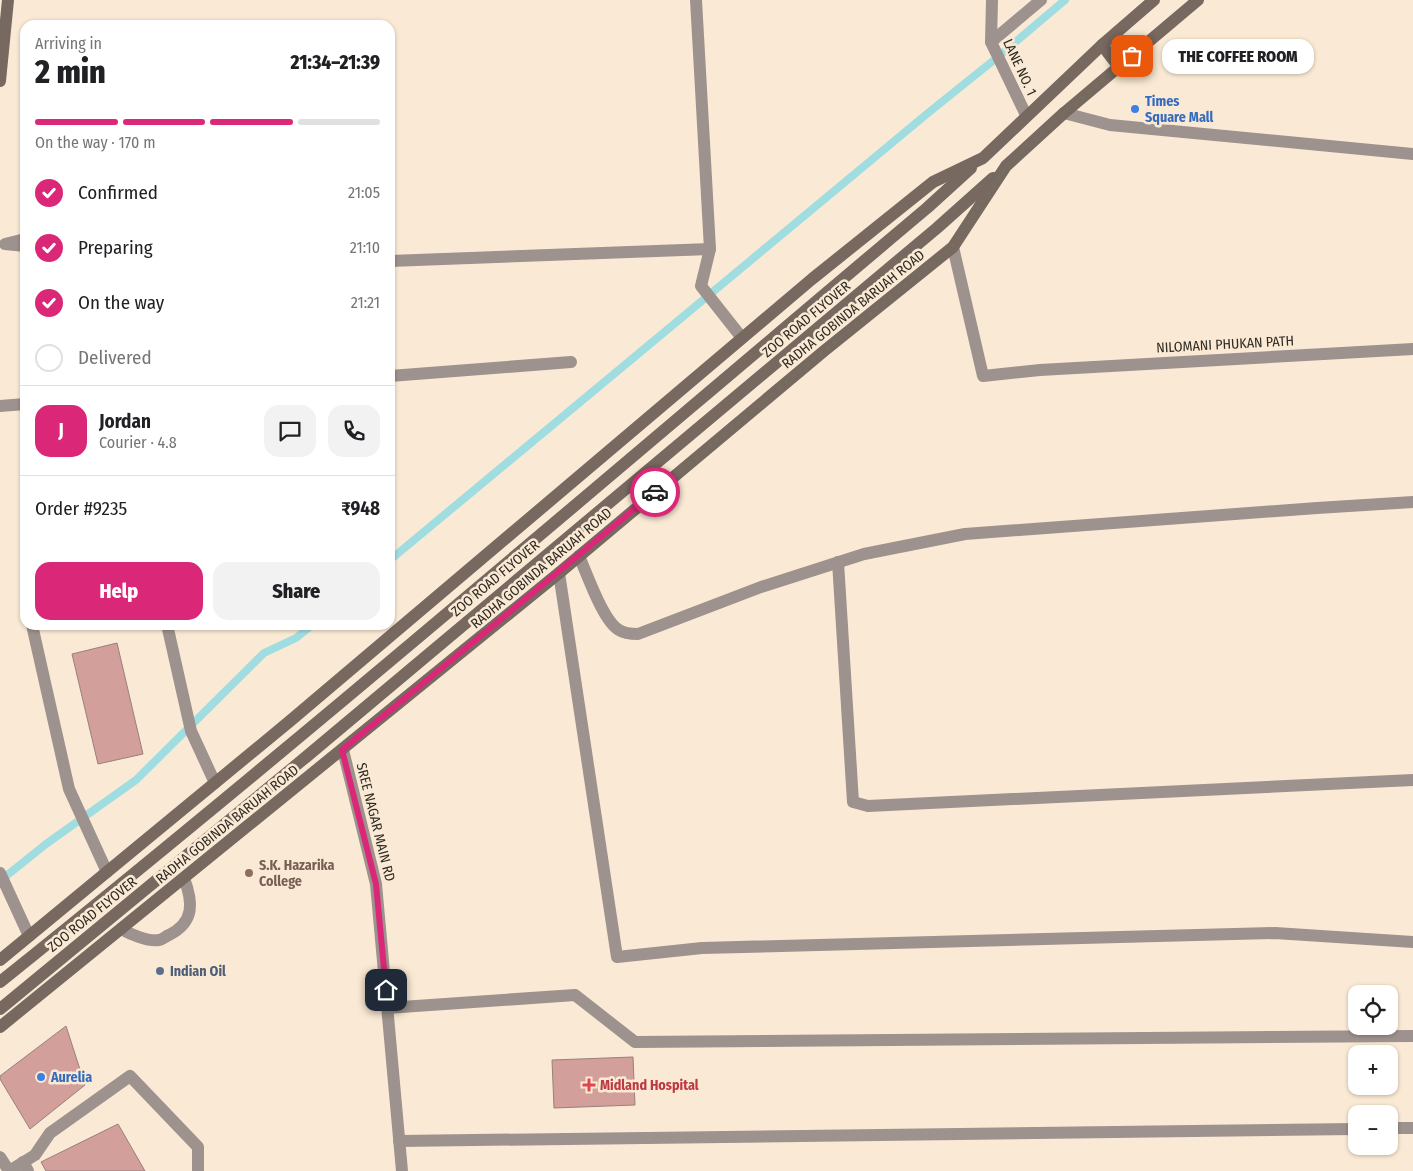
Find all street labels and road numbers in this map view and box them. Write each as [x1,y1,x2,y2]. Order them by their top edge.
street label: LANE NO. 1 [999,36,1040,98]
street label: RADHA GOBINDA BARUAH ROAD [778,246,928,372]
street label: ZOO ROAD FLYOVER [759,277,854,361]
street label: NILOMANI PHUKAN PATH [1156,332,1294,357]
street label: RADHA GOBINDA BARUAH ROAD [467,504,615,632]
street label: ZOO ROAD FLYOVER [448,536,543,620]
street label: RADHA GOBINDA BARUAH ROAD [152,761,302,887]
street label: SREE NAGAR MAIN RD [353,761,398,883]
street label: ZOO ROAD FLYOVER [44,873,141,956]

